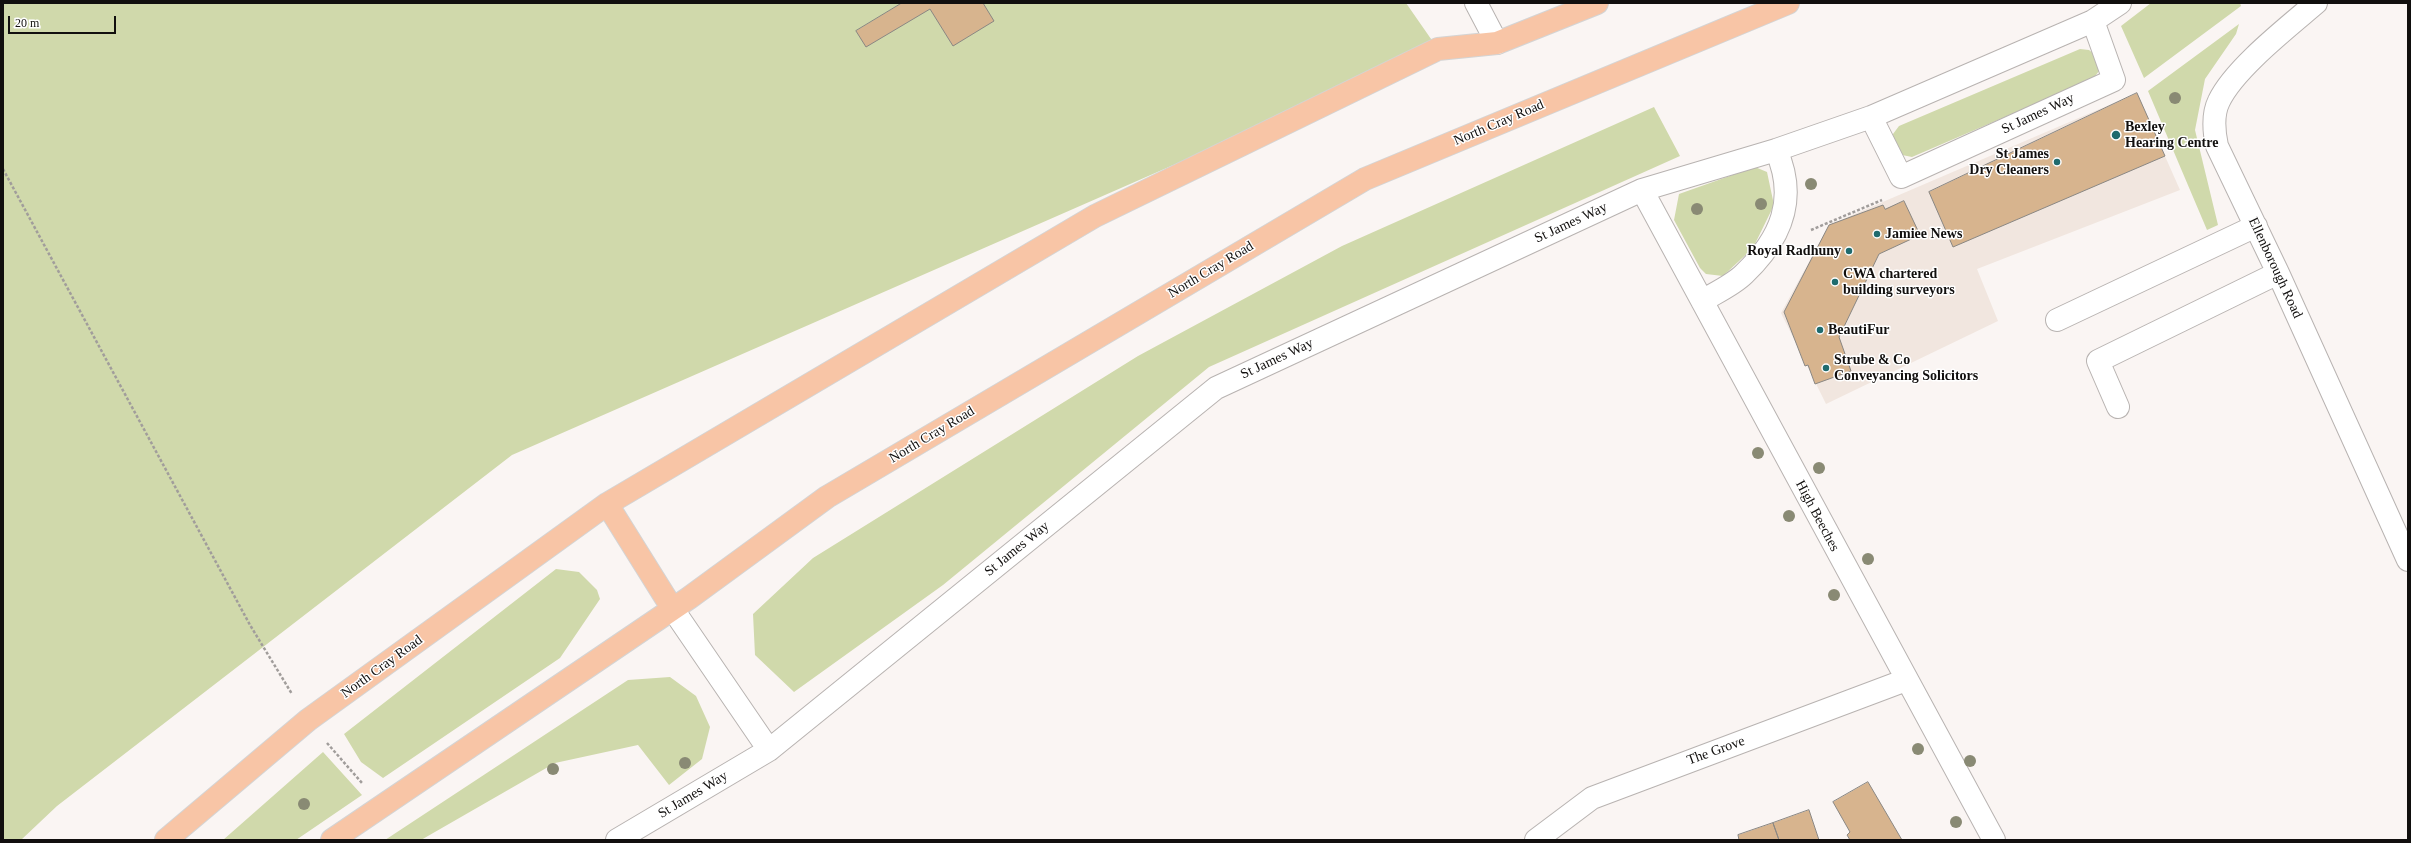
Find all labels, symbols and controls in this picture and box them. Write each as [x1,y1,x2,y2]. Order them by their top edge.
scale bar [10,8,118,34]
text: 20 m [15,16,39,30]
street label: St James Way [1999,90,2077,138]
street label: North Cray Road [1451,96,1547,150]
place label: Bexley Hearing Centre [2125,119,2218,152]
marker: Bexley Hearing Centre [2110,129,2122,141]
place label: St James Dry Cleaners [1969,146,2049,178]
marker: St James Dry Cleaners [2052,157,2062,167]
street label: St James Way [1532,199,1610,247]
street label: Ellenborough Road [2244,215,2306,321]
place label: Jamiee News [1885,226,1962,242]
marker: Jamiee News [1872,229,1882,239]
street label: North Cray Road [1165,238,1257,302]
place label: Royal Radhuny [1747,243,1841,259]
marker: Royal Radhuny [1844,246,1854,256]
place label: CWA chartered building surveyors [1843,266,1955,298]
marker: CWA chartered building surveyors [1830,277,1840,287]
place label: BeautiFur [1828,322,1889,338]
marker: BeautiFur [1815,325,1825,335]
street label: St James Way [1238,335,1316,383]
place label: Strube & Co Conveyancing Solicitors [1834,352,1978,384]
marker: Strube & Co Conveyancing Solicitors [1821,363,1831,373]
street label: North Cray Road [886,403,978,467]
street label: High Beeches [1791,478,1843,554]
street label: St James Way [981,518,1053,580]
street label: North Cray Road [338,632,426,702]
street label: The Grove [1685,733,1747,769]
street label: St James Way [655,768,731,822]

